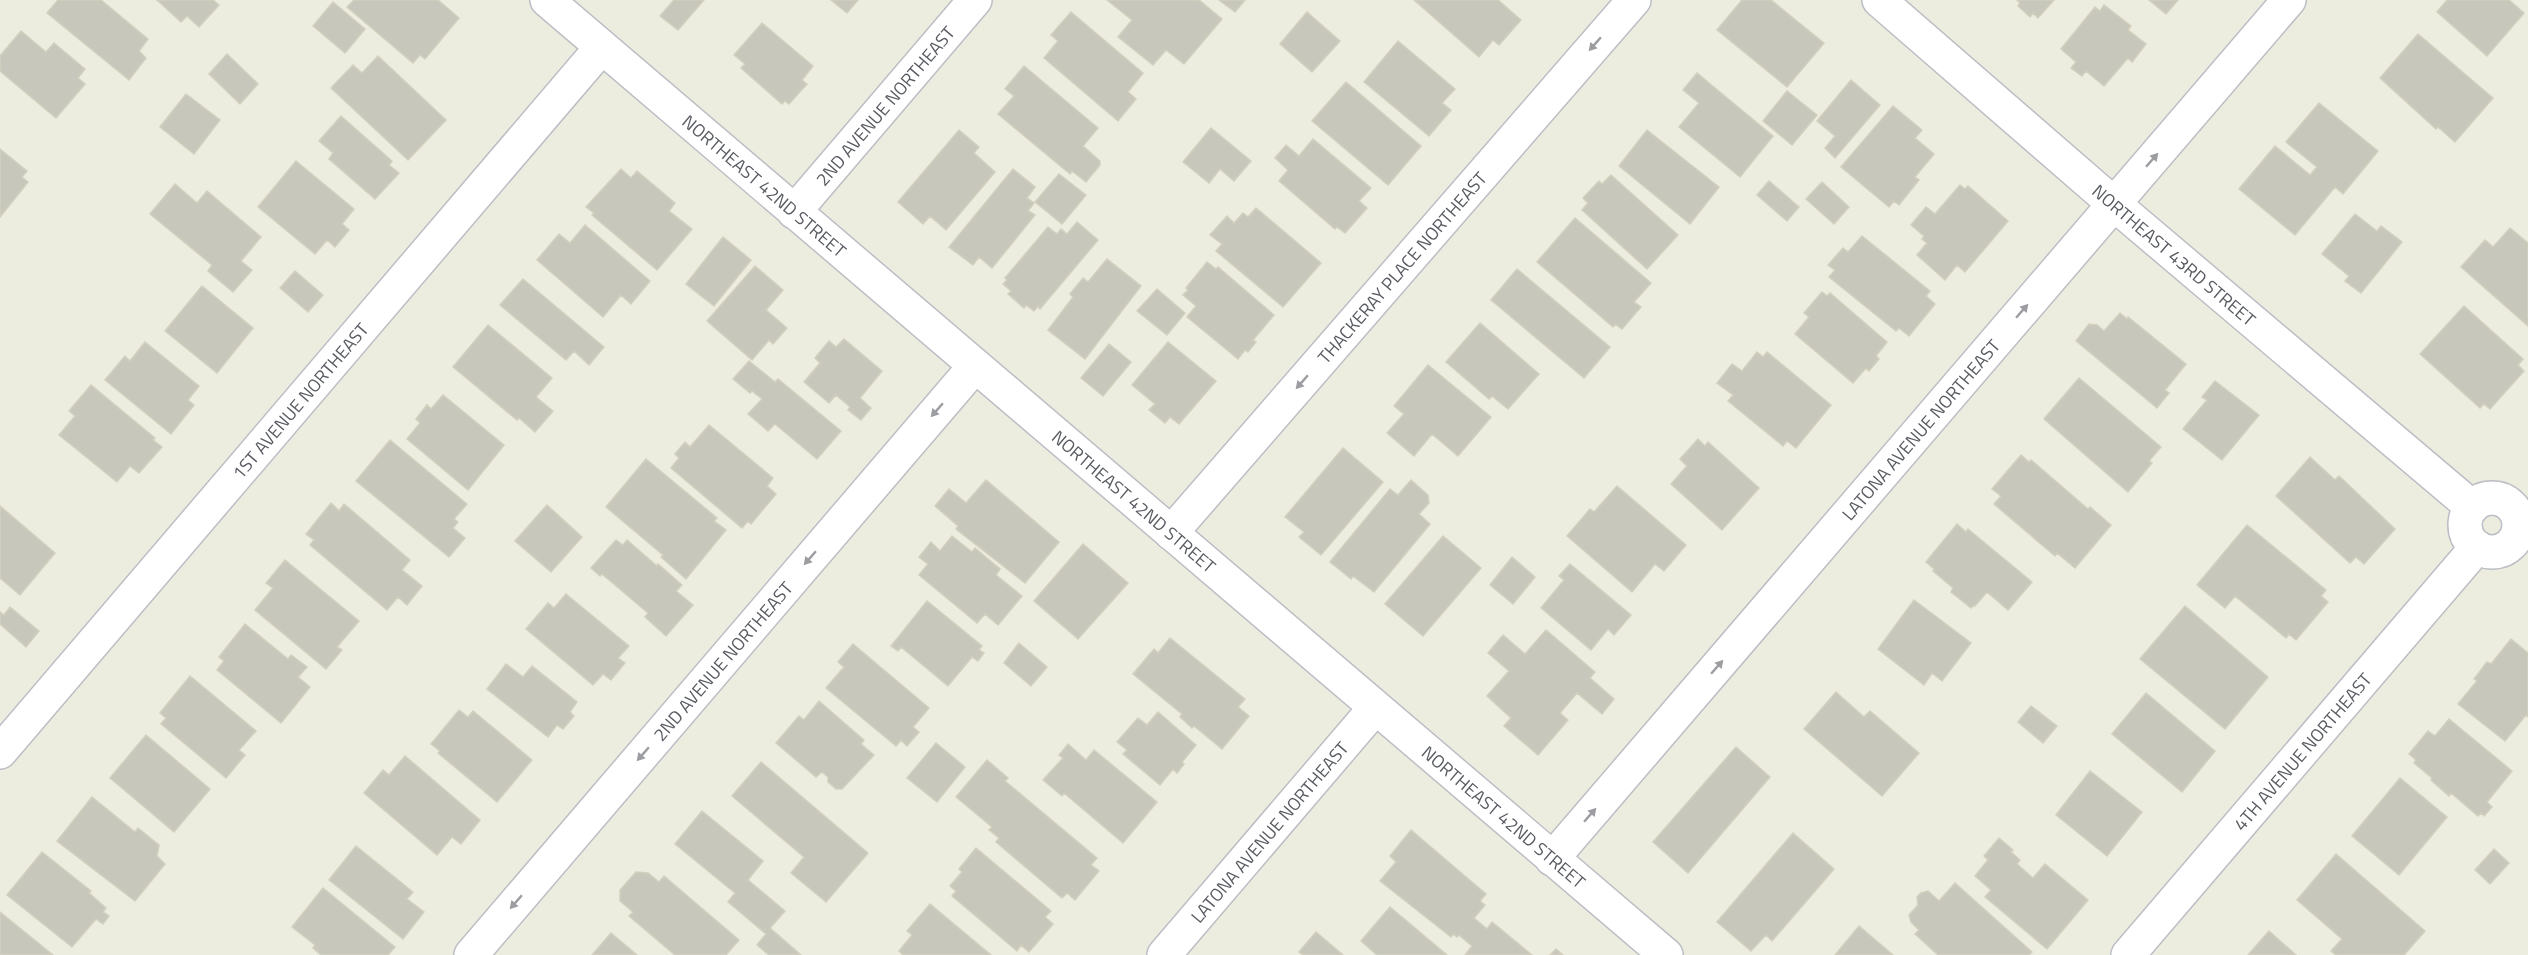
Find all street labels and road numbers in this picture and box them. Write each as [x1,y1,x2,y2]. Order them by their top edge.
street label: 2ND AVENUE NORTHEAST [809,19,961,191]
street label: NORTHEAST 42ND STREET [677,108,853,264]
street label: THACKERAY PLACE NORTHEAST [1311,165,1493,369]
street label: NORTHEAST 43RD STREET [2087,178,2262,332]
street label: 1ST AVENUE NORTHEAST [225,316,375,485]
street label: LATONA AVENUE NORTHEAST [1835,333,2006,526]
street label: NORTHEAST 42ND STREET [1046,423,1223,579]
street label: 2ND AVENUE NORTHEAST [646,575,799,747]
street label: 4TH AVENUE NORTHEAST [2227,666,2378,836]
street label: LATONA AVENUE NORTHEAST [1184,735,1355,928]
street label: NORTHEAST 42ND STREET [1416,739,1592,895]

